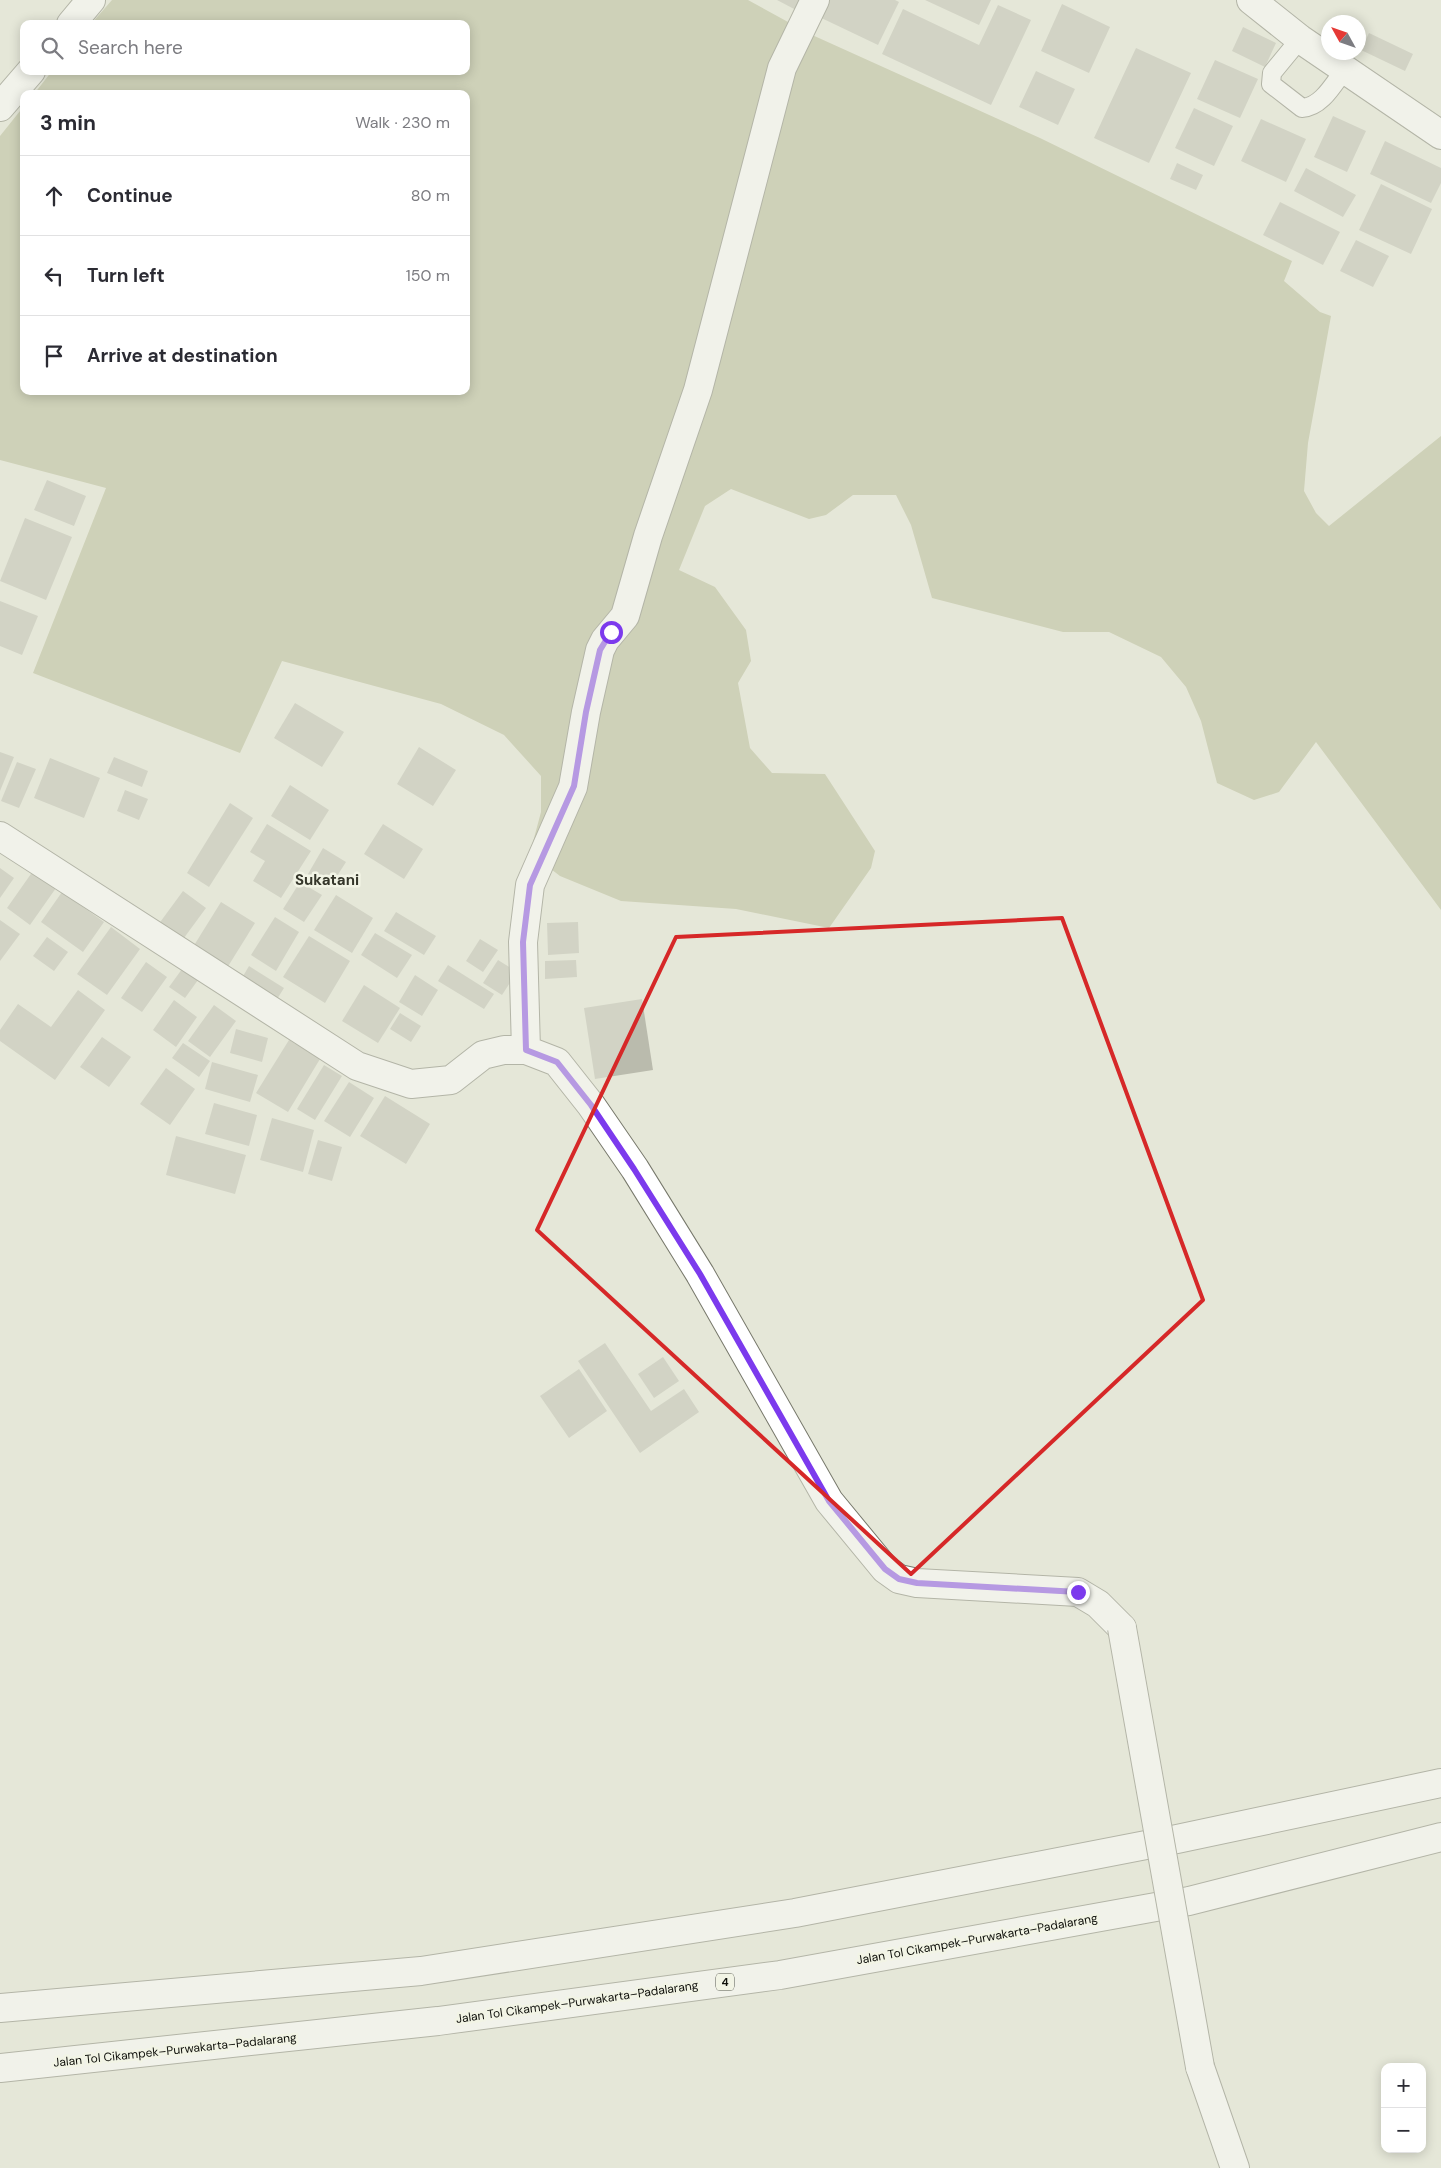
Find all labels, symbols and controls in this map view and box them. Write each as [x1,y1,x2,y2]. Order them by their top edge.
north arrow [1321,15,1366,60]
search box [20,20,470,75]
icon: search [38,34,66,62]
text: Search here [78,35,183,60]
text: 3 min [40,109,96,137]
text: Walk · 230 m [355,112,450,133]
icon: ahead [40,182,68,210]
text: Continue [87,183,173,208]
text: 80 m [411,185,450,206]
icon: left [40,262,68,290]
text: Turn left [87,263,165,288]
text: 150 m [406,265,450,286]
icon: arrive [40,342,68,370]
text: Arrive at destination [87,343,278,368]
route start [600,621,623,644]
district label: Sukatani [295,870,359,890]
route end [1067,1581,1090,1604]
street label: Jalan Tol Cikampek–Purwakarta–Padalarang [855,1910,1099,1968]
road number: 4 [716,1974,734,1990]
street label: Jalan Tol Cikampek–Purwakarta–Padalarang [455,1977,700,2027]
street label: Jalan Tol Cikampek–Purwakarta–Padalarang [53,2029,298,2071]
map controls [1381,2063,1426,2153]
button: + [1381,2063,1426,2108]
button: − [1381,2108,1426,2153]

